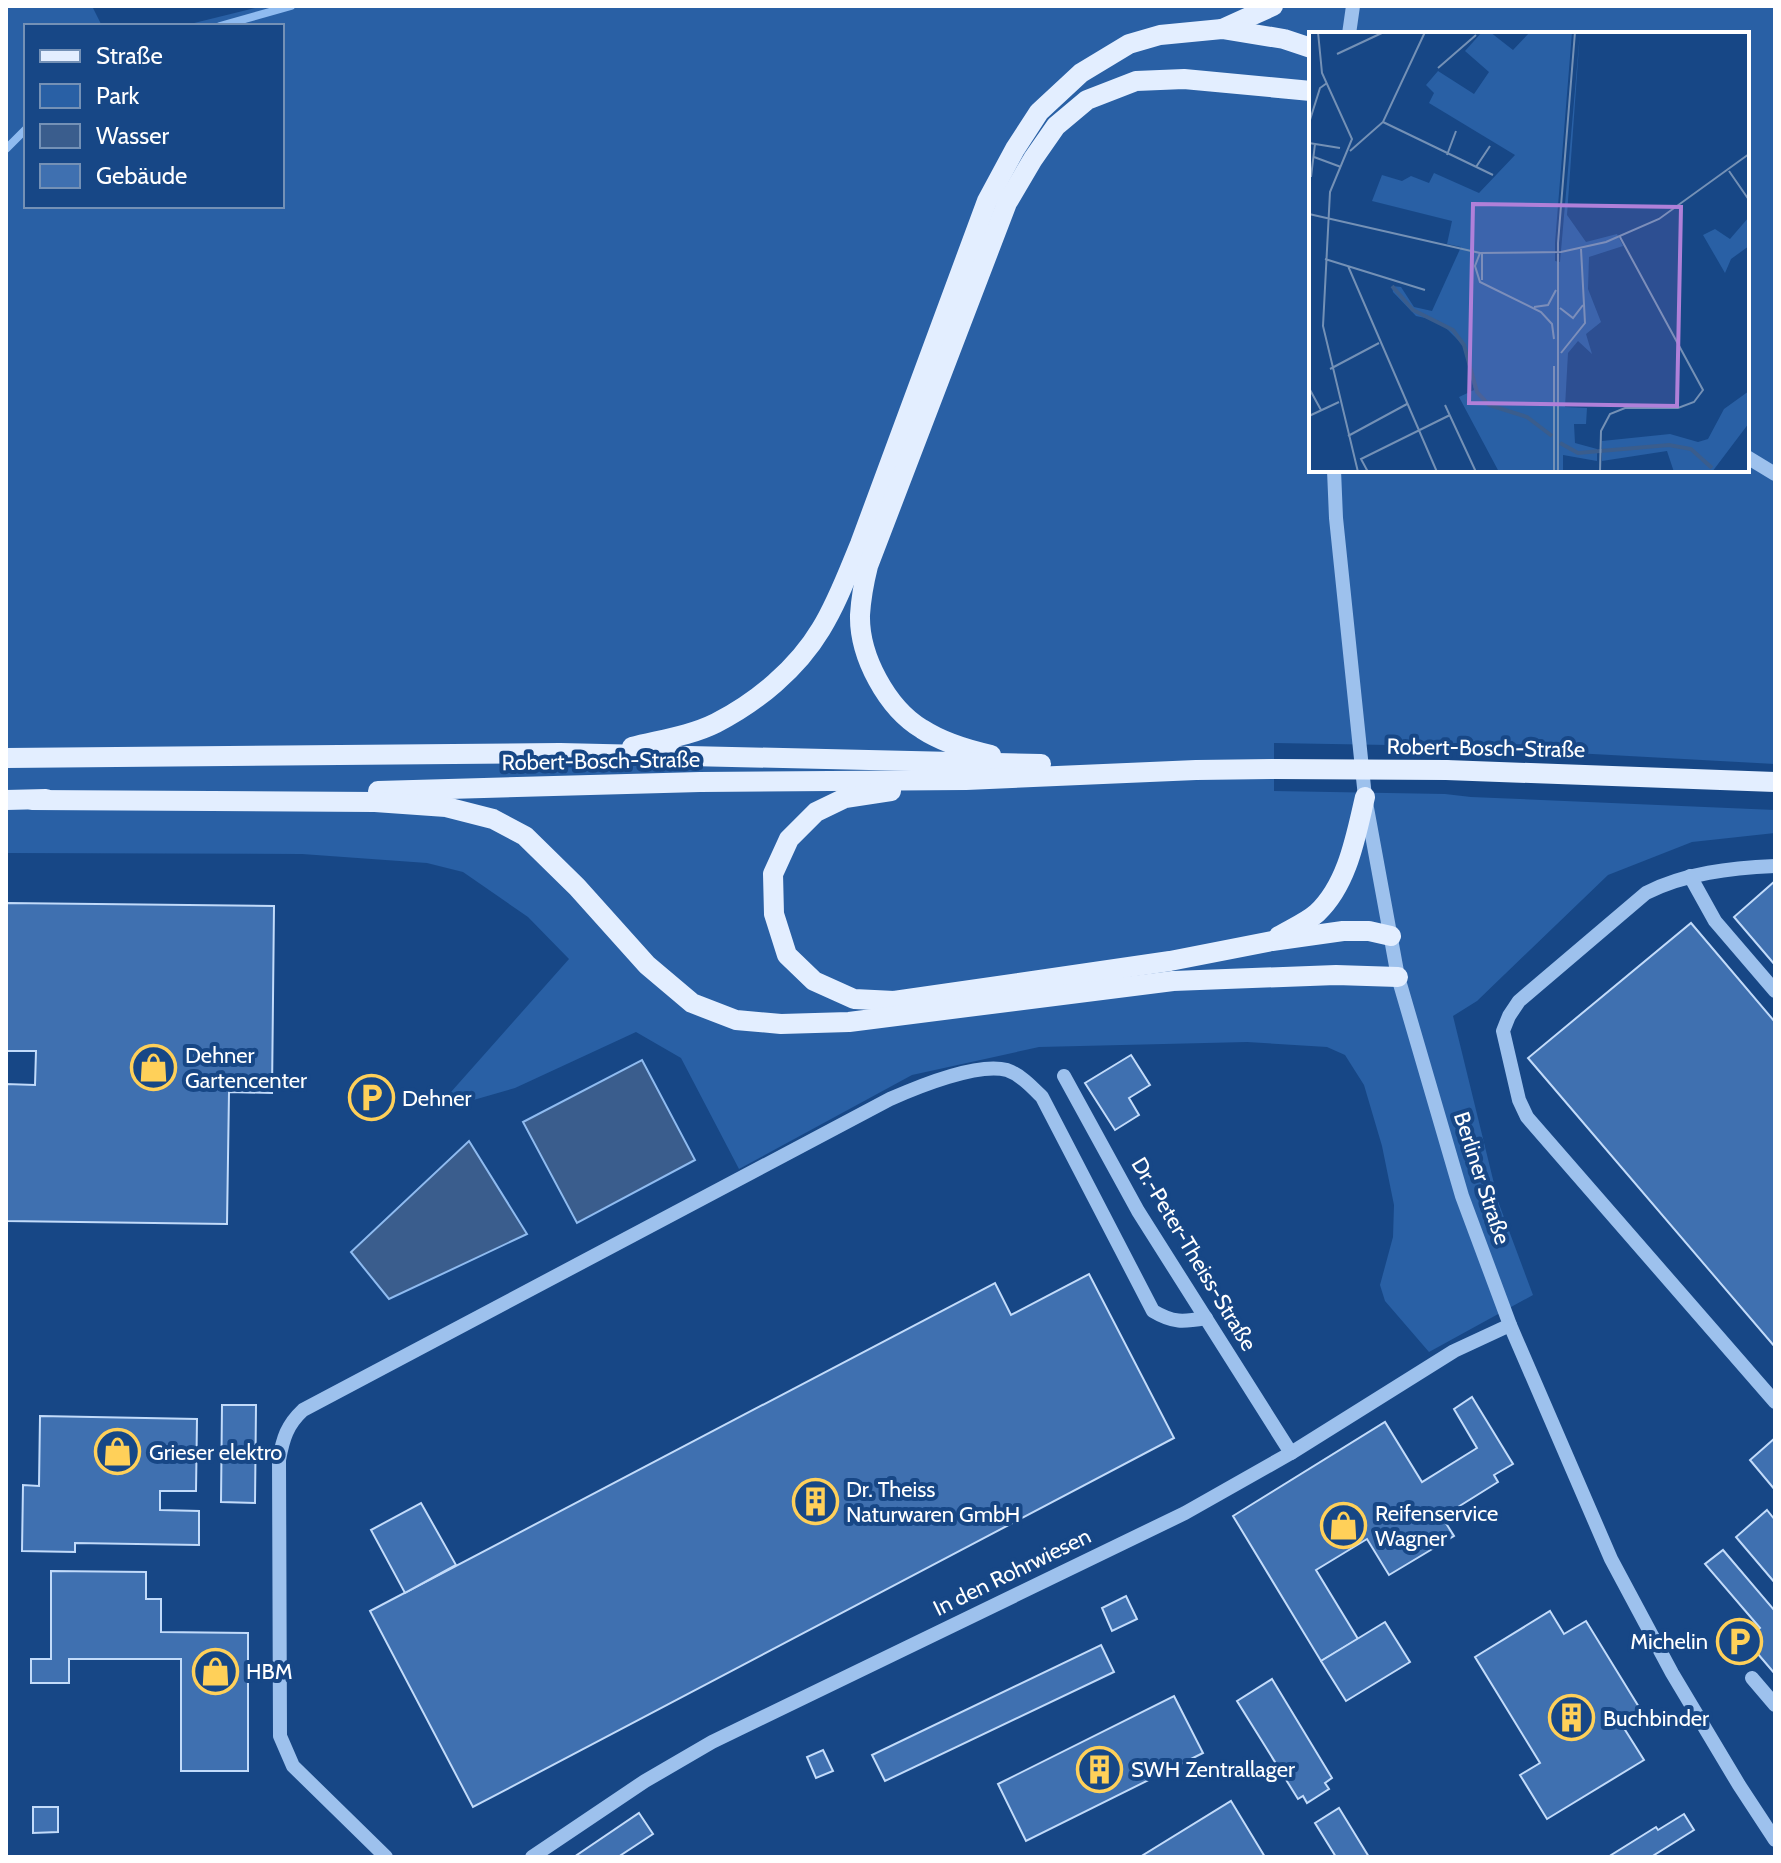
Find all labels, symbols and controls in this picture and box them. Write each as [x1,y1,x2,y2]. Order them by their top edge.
legend [24,24,284,208]
inset map [1309,32,1749,472]
text: Straße [96,41,163,70]
text: Park [96,81,139,110]
text: Wasser [96,121,169,150]
text: Gebäude [96,161,187,190]
street label: Robert-Bosch-Straße [1386,733,1586,763]
street label: Robert-Bosch-Straße [501,746,701,776]
place label: Dehner Gartencenter [185,1042,307,1094]
shop icon: Dehner Gartencenter [130,1044,178,1092]
parking icon: Dehner [347,1074,395,1122]
place label: Dehner [402,1085,472,1112]
street label: Berliner Straße [1448,1108,1516,1248]
street label: Dr.-Peter-Theiss-Straße [1126,1152,1262,1356]
shop icon: Grieser elektro [94,1428,142,1476]
place label: Grieser elektro [149,1439,282,1466]
place label: Dr. Theiss Naturwaren GmbH [846,1476,1020,1528]
building icon: Dr. Theiss Naturwaren GmbH [791,1478,839,1526]
place label: Reifenservice Wagner [1375,1500,1498,1552]
shop icon: Reifenservice Wagner [1320,1502,1368,1550]
street label: In den Rohrwiesen [929,1522,1095,1622]
parking icon: Michelin [1715,1617,1763,1665]
place label: Michelin [1630,1628,1708,1655]
shop icon: HBM [191,1647,239,1695]
place label: HBM [246,1658,293,1685]
building icon: Buchbinder [1548,1694,1596,1742]
place label: Buchbinder [1603,1705,1709,1732]
building icon: SWH Zentrallager [1076,1745,1124,1793]
place label: SWH Zentrallager [1131,1756,1295,1783]

